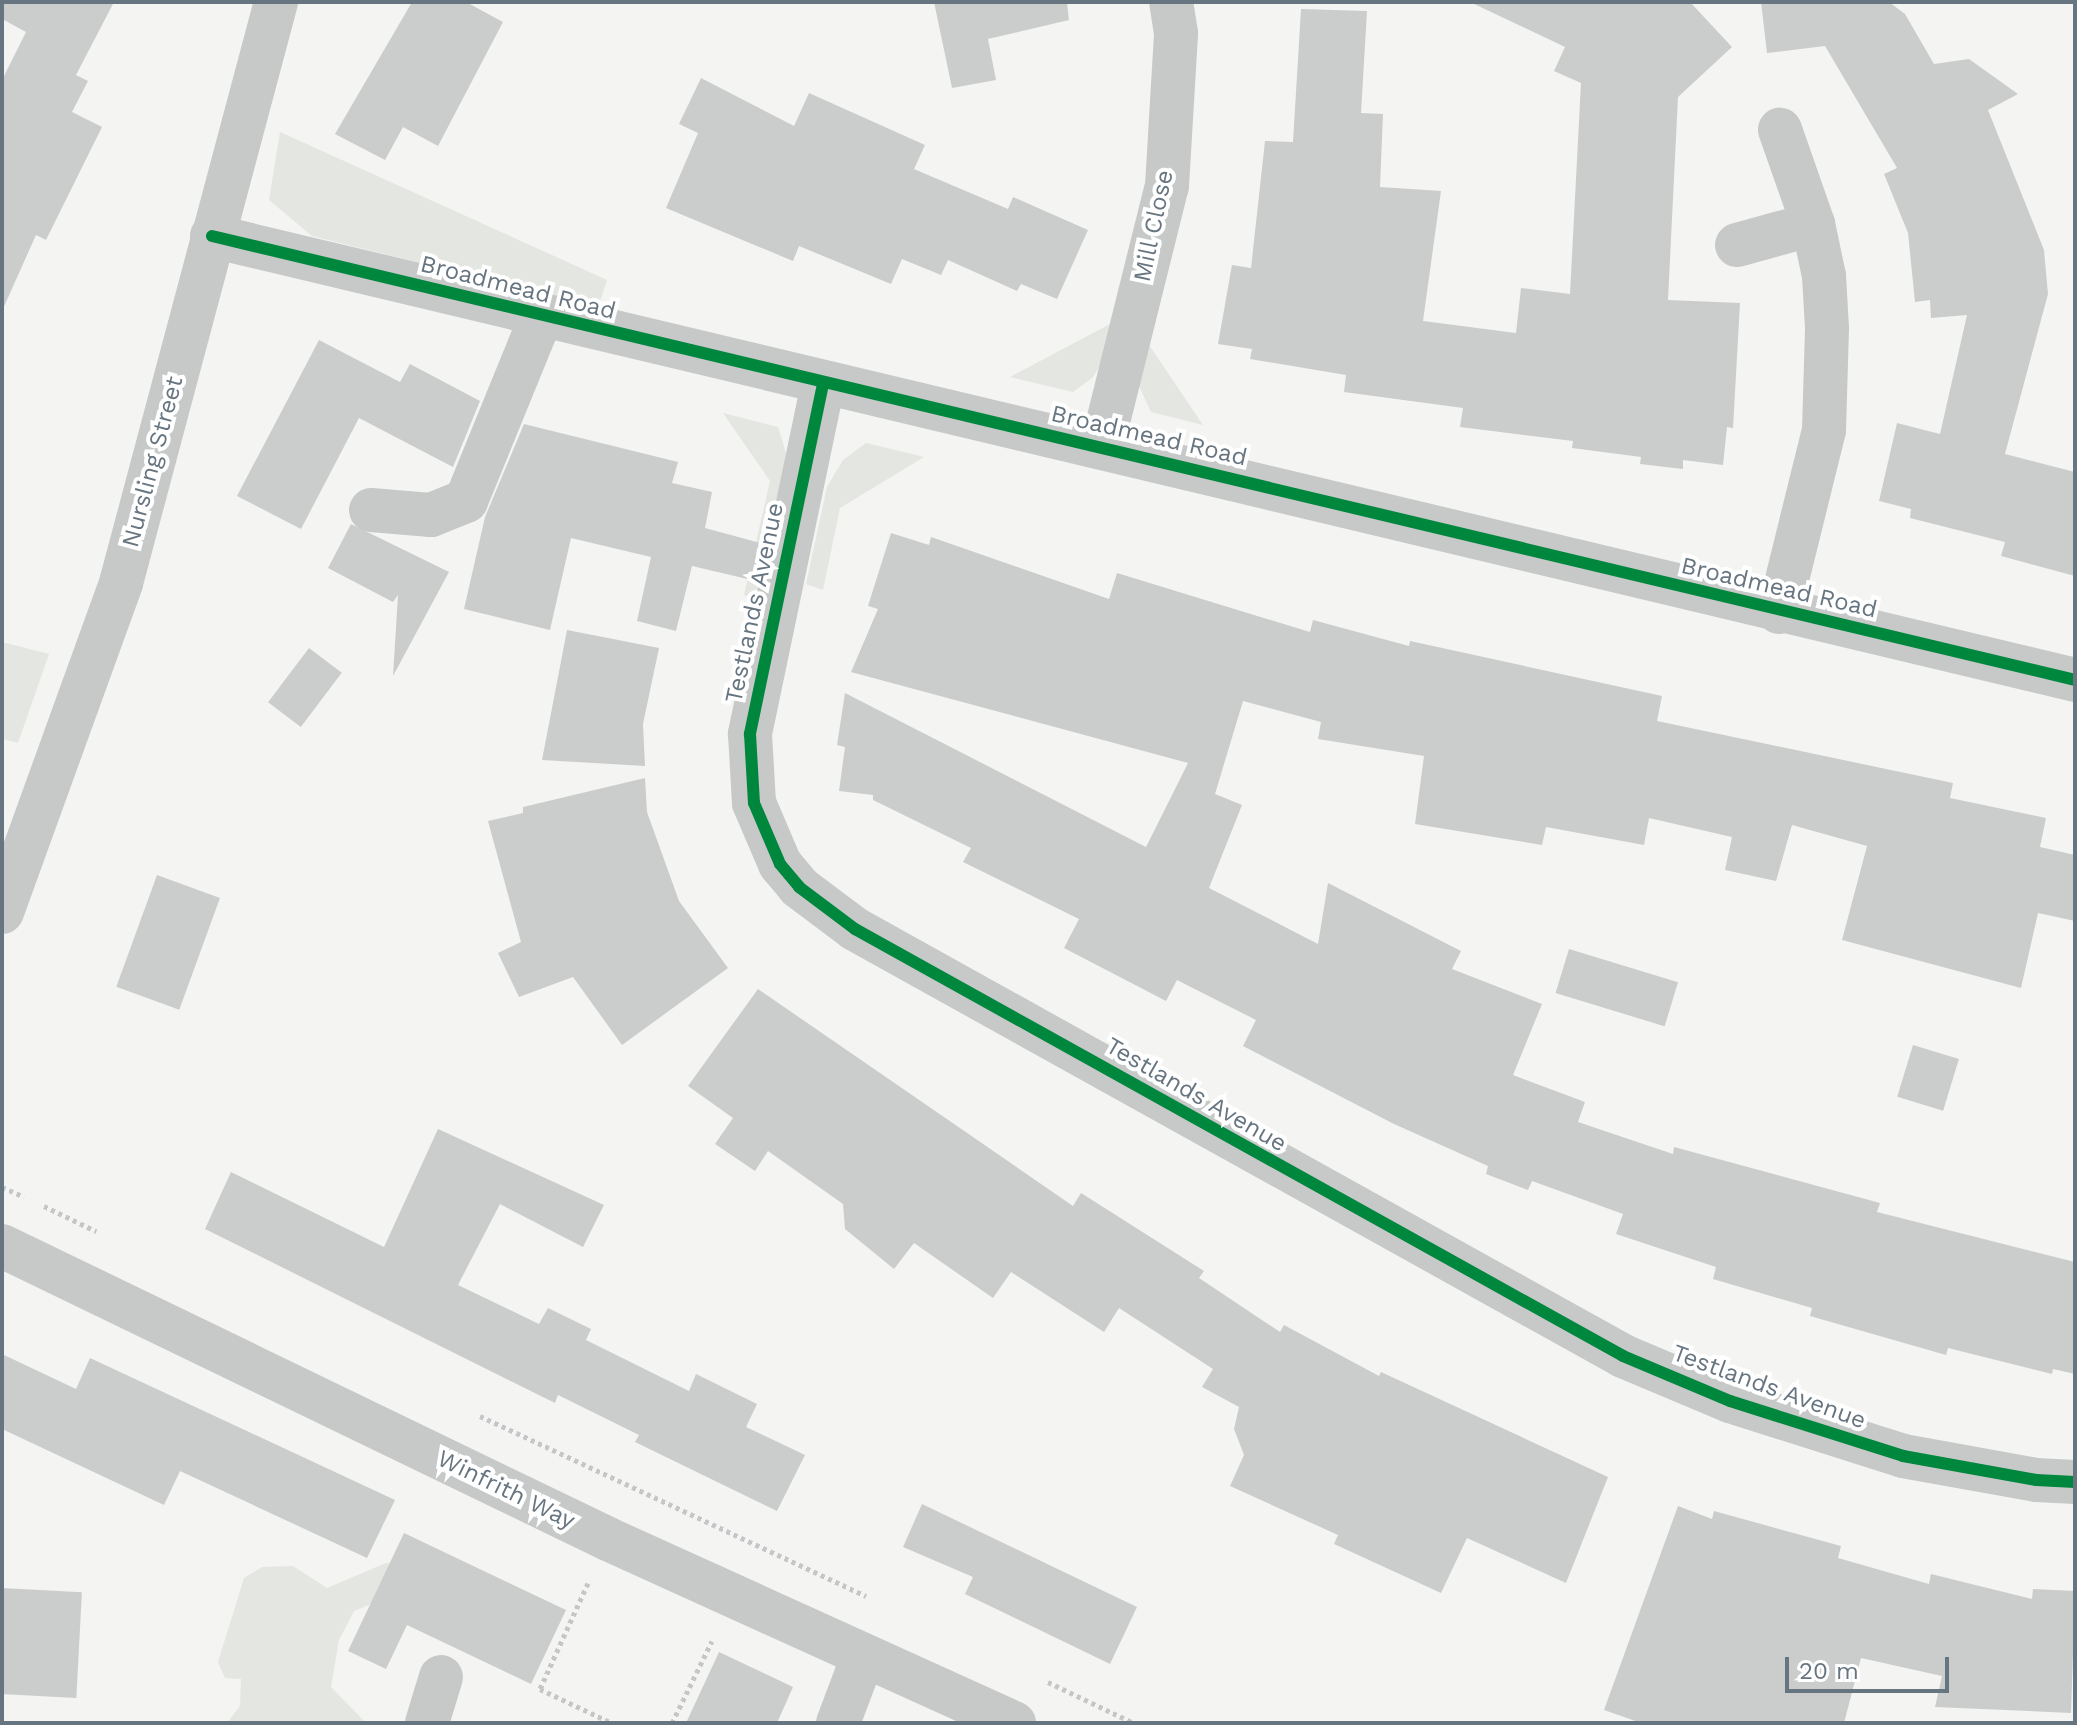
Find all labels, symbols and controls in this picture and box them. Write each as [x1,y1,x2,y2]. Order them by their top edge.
street label: Mill Close [1128,167,1180,285]
street label: Broadmead Road [417,250,619,326]
street label: Nursling Street [116,373,190,551]
street label: Broadmead Road [1048,399,1250,473]
street label: Testlands Avenue [720,500,790,706]
street label: Broadmead Road [1678,551,1880,625]
street label: Testlands Avenue [1100,1031,1292,1159]
street label: Testlands Avenue [1668,1338,1870,1436]
street label: Winfrith Way [432,1444,580,1536]
scale bar [1789,1641,1953,1691]
text: 20 m [1799,1657,1859,1685]

